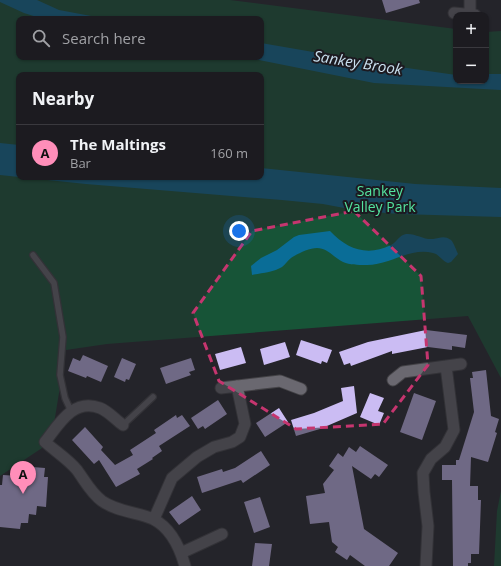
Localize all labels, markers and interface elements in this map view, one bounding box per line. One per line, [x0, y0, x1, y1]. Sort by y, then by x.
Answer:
map controls [453, 12, 489, 84]
button: + [453, 12, 489, 48]
search box [16, 16, 264, 60]
icon: search [30, 27, 52, 49]
text: Search here [62, 28, 146, 48]
water label: Sankey Brook [312, 45, 404, 79]
button: − [453, 48, 489, 84]
text: Nearby [32, 87, 94, 110]
text: The Maltings [70, 134, 166, 154]
text: A [41, 144, 49, 162]
text: 160 m [210, 144, 248, 162]
text: Bar [70, 154, 91, 172]
park label: Sankey Valley Park [345, 181, 416, 216]
your location [229, 221, 249, 241]
pin: A [10, 461, 36, 494]

